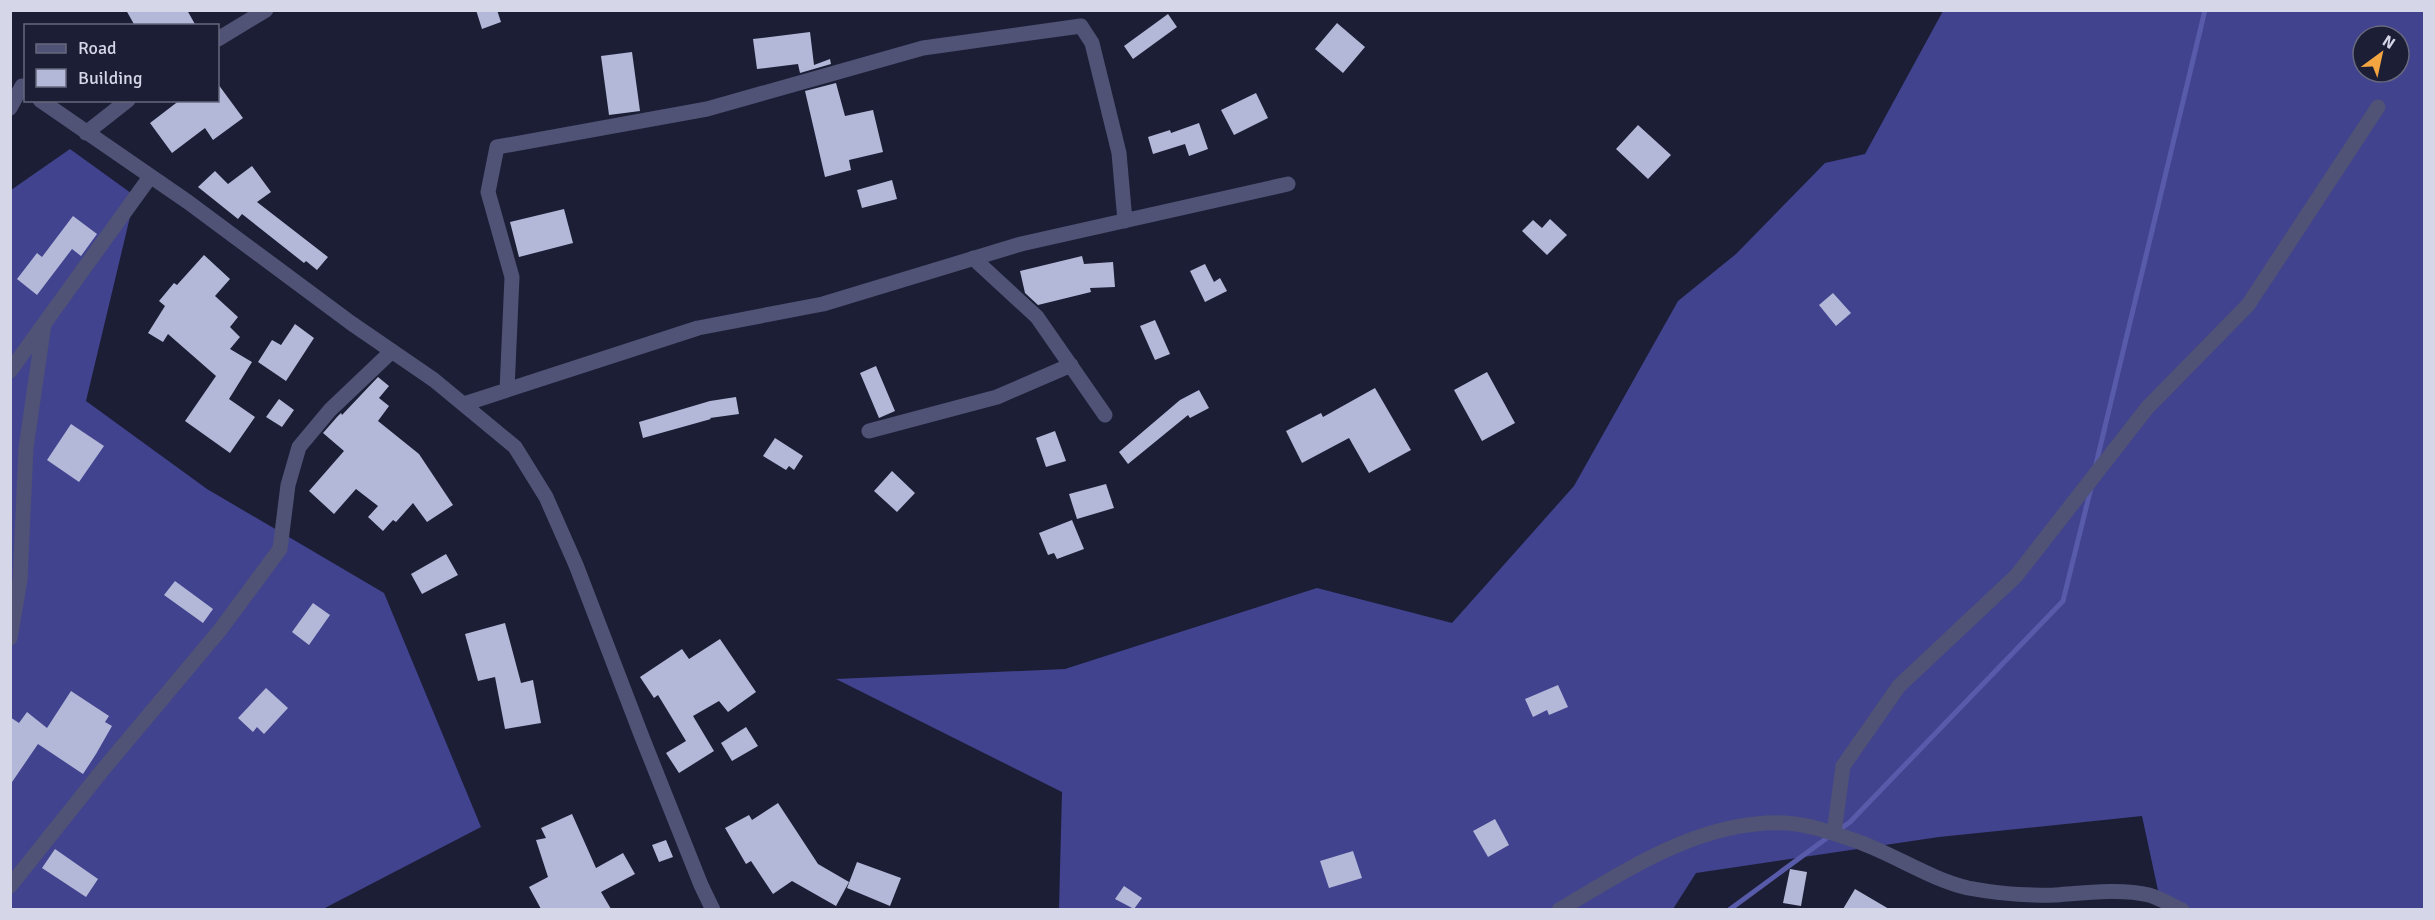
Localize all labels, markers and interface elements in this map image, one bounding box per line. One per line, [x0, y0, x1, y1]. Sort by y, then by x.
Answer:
legend [24, 24, 219, 102]
north arrow [2351, 24, 2411, 84]
text: N [2379, 31, 2399, 54]
text: Road [78, 37, 117, 59]
text: Building [78, 67, 142, 89]

